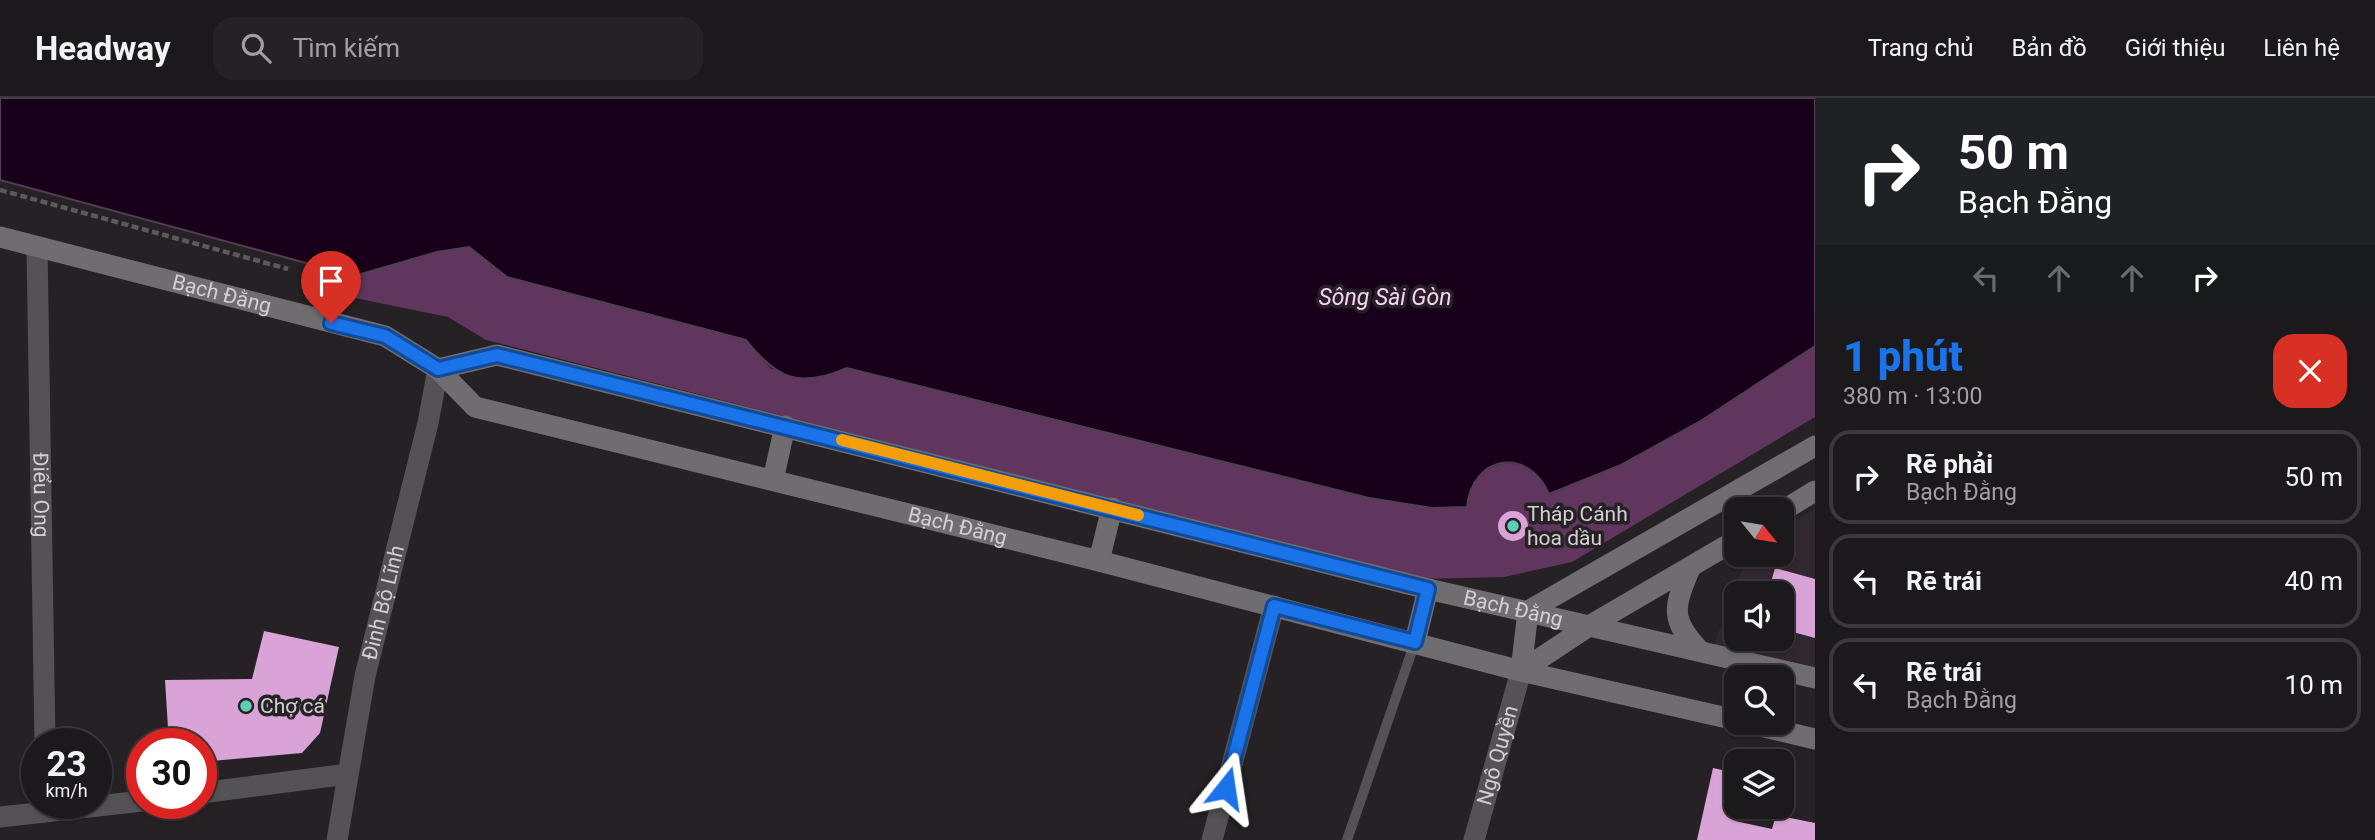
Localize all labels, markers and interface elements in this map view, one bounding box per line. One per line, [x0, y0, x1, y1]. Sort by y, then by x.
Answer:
search box [213, 17, 703, 80]
text: Headway [35, 29, 171, 68]
icon: search [237, 29, 275, 67]
text: Tìm kiếm [293, 33, 400, 63]
text: Trang chủ [1868, 34, 1974, 62]
text: Bản đồ [2012, 34, 2087, 62]
text: Giới thiệu [2125, 34, 2225, 62]
text: Liên hệ [2263, 34, 2340, 62]
text: 50 m [1958, 124, 2069, 181]
icon: right [1843, 126, 1934, 217]
text: Bạch Đằng [1958, 183, 2112, 221]
pin [301, 251, 361, 323]
icon: left [1967, 259, 2005, 297]
icon: ahead [2040, 259, 2078, 297]
icon: ahead [2113, 259, 2151, 297]
icon: right [2186, 259, 2224, 297]
icon: arrive [312, 262, 350, 300]
street label: Bạch Đằng [170, 270, 274, 318]
water label: Sông Sài Gòn [1318, 284, 1452, 311]
text: 1 phút [1843, 332, 1963, 381]
button: close [2273, 334, 2347, 408]
text: 380 m · 13:00 [1843, 383, 1982, 410]
text: Rẽ phải [1906, 449, 1993, 479]
street label: Điểu Ong [28, 452, 54, 538]
icon: right [1847, 458, 1885, 496]
text: 50 m [2285, 462, 2343, 492]
text: Bạch Đằng [1906, 479, 2017, 506]
north arrow [1724, 497, 1794, 567]
map controls [1724, 497, 1794, 819]
street label: Bạch Đằng [905, 502, 1010, 550]
place label: Tháp Cánh hoa dầu [1527, 502, 1628, 550]
marker: Tháp Cánh hoa dầu [1505, 518, 1521, 534]
street label: Đinh Bộ Lĩnh [357, 543, 409, 663]
icon: left [1847, 562, 1885, 600]
text: Rẽ trái [1906, 566, 1982, 596]
text: 40 m [2285, 566, 2343, 596]
button: sound [1724, 581, 1794, 651]
street label: Bạch Đằng [1461, 586, 1565, 632]
text: Rẽ trái [1906, 657, 1982, 687]
button: search [1724, 665, 1794, 735]
icon: left [1847, 666, 1885, 704]
text: 10 m [2285, 670, 2343, 700]
text: Bạch Đằng [1906, 687, 2017, 714]
place label: Chợ cá [260, 694, 325, 718]
marker: Chợ cá [238, 698, 254, 714]
street label: Ngô Quyền [1472, 703, 1523, 808]
speed limit sign: 30 [126, 728, 217, 819]
text: 23 [46, 744, 87, 785]
button: layers [1724, 749, 1794, 819]
position arrow [1189, 751, 1263, 825]
text: km/h [45, 780, 88, 801]

